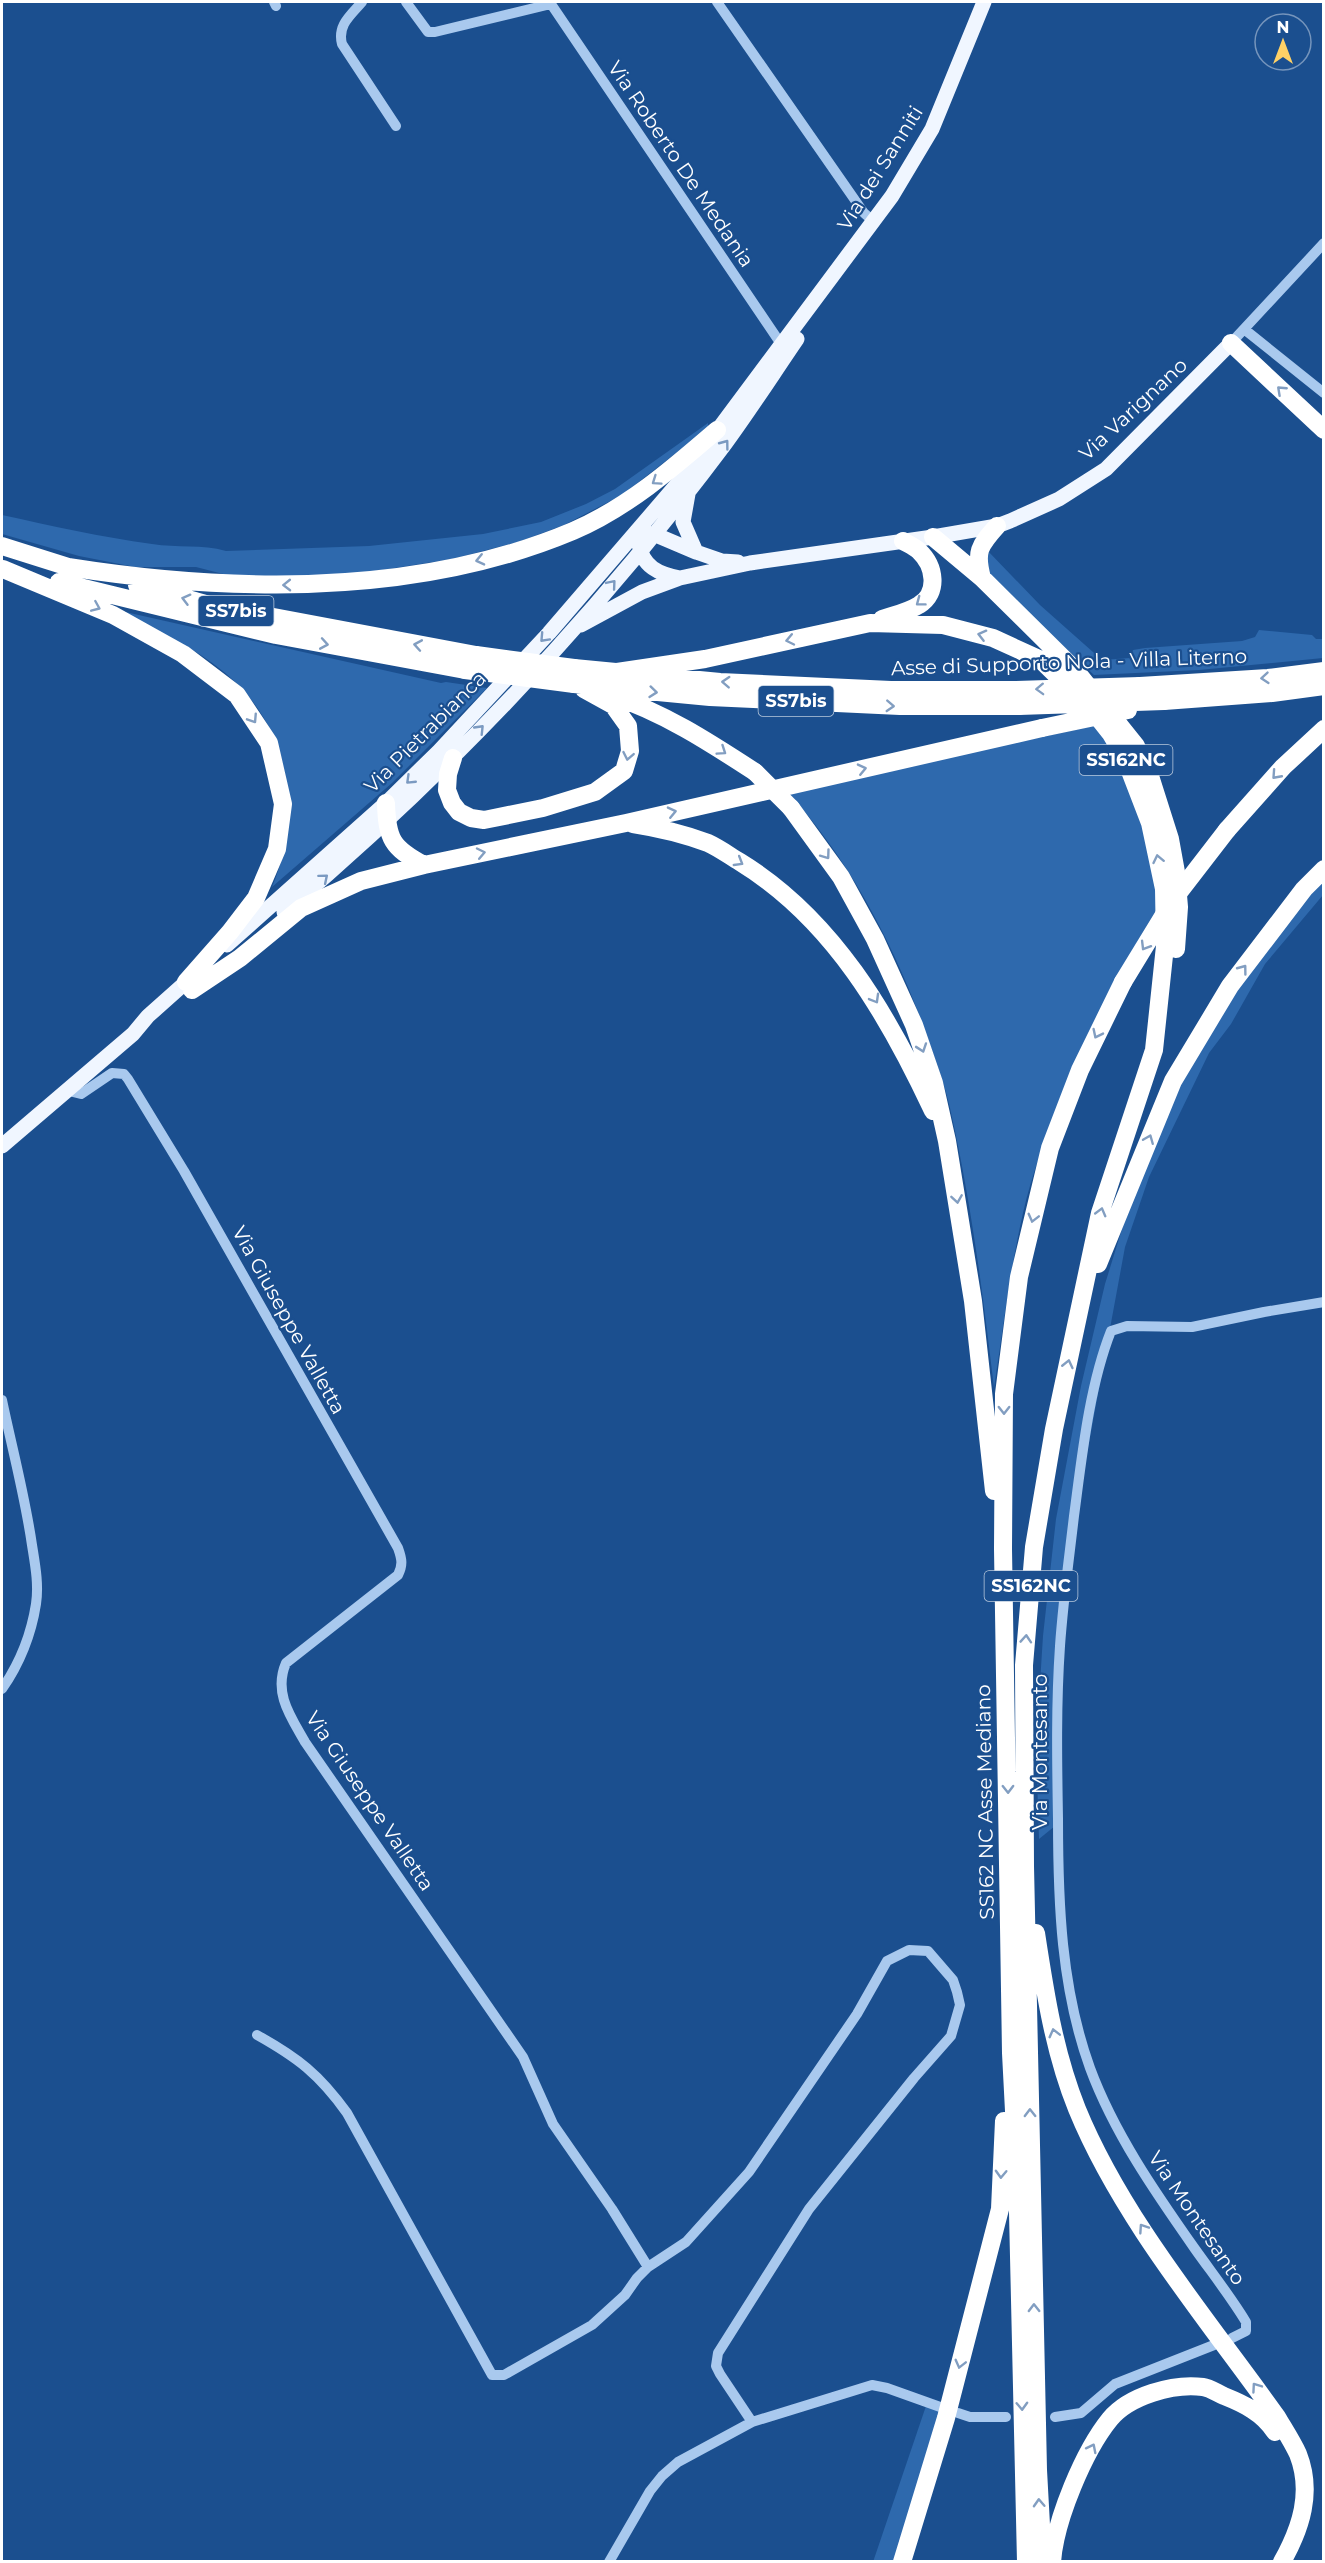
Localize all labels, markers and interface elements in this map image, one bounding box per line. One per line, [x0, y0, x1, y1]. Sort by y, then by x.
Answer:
north arrow [1253, 12, 1313, 72]
text: N [1277, 18, 1289, 37]
street label: Via Roberto De Medania [603, 56, 759, 272]
street label: Via dei Sanniti [832, 101, 928, 235]
street label: Via Varignano [1074, 353, 1192, 465]
one-way arrow [1277, 386, 1287, 397]
one-way arrow [718, 439, 729, 450]
one-way arrow [652, 474, 663, 485]
one-way arrow [475, 552, 485, 565]
one-way arrow [282, 578, 291, 591]
one-way arrow [604, 580, 615, 591]
one-way arrow [181, 594, 192, 606]
one-way arrow [916, 595, 927, 606]
road number: SS7bis [198, 596, 274, 626]
one-way arrow [90, 600, 101, 612]
one-way arrow [977, 630, 988, 642]
one-way arrow [540, 631, 551, 642]
one-way arrow [785, 633, 795, 646]
one-way arrow [319, 637, 329, 650]
one-way arrow [413, 639, 423, 652]
street label: Asse di Supporto Nola - Villa Literno [891, 644, 1247, 680]
street label: Via Pietrabianca [359, 666, 491, 798]
one-way arrow [1261, 671, 1270, 684]
one-way arrow [722, 675, 731, 688]
one-way arrow [1035, 683, 1044, 696]
one-way arrow [649, 685, 658, 698]
road number: SS7bis [758, 686, 834, 716]
one-way arrow [885, 699, 894, 712]
one-way arrow [246, 712, 257, 723]
one-way arrow [473, 725, 484, 736]
one-way arrow [716, 744, 727, 755]
road number: SS162NC [1080, 745, 1172, 775]
one-way arrow [622, 751, 635, 761]
one-way arrow [857, 763, 867, 776]
one-way arrow [1272, 769, 1283, 779]
one-way arrow [407, 772, 418, 783]
one-way arrow [666, 806, 676, 819]
one-way arrow [476, 847, 486, 860]
one-way arrow [818, 849, 829, 860]
one-way arrow [733, 854, 743, 866]
one-way arrow [1152, 854, 1165, 864]
one-way arrow [317, 874, 328, 885]
one-way arrow [1141, 940, 1152, 950]
one-way arrow [1236, 965, 1247, 976]
one-way arrow [867, 993, 879, 1004]
one-way arrow [1093, 1028, 1104, 1038]
one-way arrow [915, 1042, 928, 1053]
one-way arrow [1142, 1134, 1154, 1145]
one-way arrow [950, 1194, 962, 1203]
one-way arrow [1094, 1207, 1106, 1218]
one-way arrow [1028, 1212, 1041, 1222]
street label: Via Giuseppe Valletta [227, 1222, 351, 1418]
one-way arrow [1061, 1359, 1074, 1369]
one-way arrow [998, 1405, 1010, 1414]
road number: SS162NC [984, 1571, 1078, 1601]
one-way arrow [1020, 1635, 1033, 1644]
street label: Via Montesanto [1028, 1674, 1052, 1830]
street label: SS162 NC Asse Mediano [971, 1684, 999, 1920]
street label: Via Giuseppe Valletta [301, 1707, 439, 1895]
one-way arrow [1002, 1784, 1014, 1793]
one-way arrow [1048, 2028, 1061, 2038]
one-way arrow [1024, 2109, 1037, 2118]
street label: Via Montesanto [1143, 2146, 1251, 2290]
one-way arrow [995, 2170, 1008, 2179]
one-way arrow [1139, 2224, 1150, 2235]
one-way arrow [1028, 2304, 1041, 2313]
one-way arrow [955, 2359, 968, 2369]
one-way arrow [1252, 2383, 1263, 2394]
one-way arrow [1016, 2401, 1029, 2410]
one-way arrow [1085, 2443, 1097, 2454]
one-way arrow [1033, 2499, 1046, 2508]

